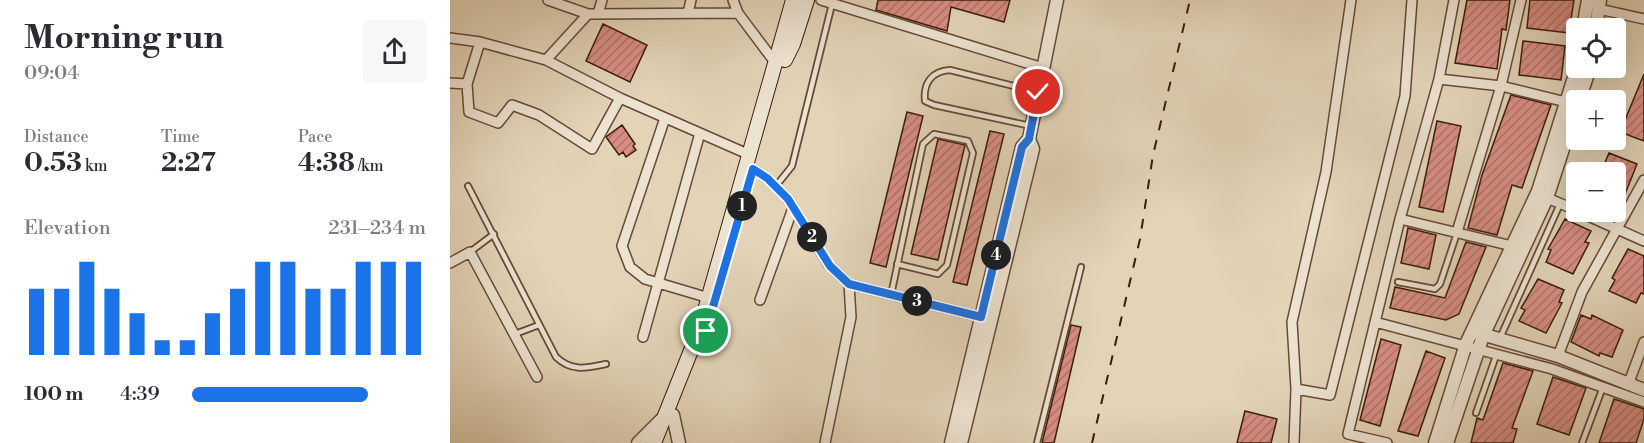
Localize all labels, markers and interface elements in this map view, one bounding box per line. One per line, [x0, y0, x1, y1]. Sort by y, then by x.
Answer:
text: Morning run [24, 18, 224, 59]
map controls [1566, 18, 1626, 222]
button: locate [1566, 18, 1626, 78]
button: share [363, 20, 426, 83]
text: 09:04 [24, 61, 79, 86]
pin [1012, 66, 1063, 117]
icon: check [1021, 75, 1054, 108]
button: + [1566, 90, 1626, 150]
text: Distance [24, 127, 89, 147]
text: Time [161, 127, 200, 147]
text: Pace [298, 127, 332, 147]
text: 0.53 [24, 147, 82, 179]
text: 2:27 [161, 147, 216, 179]
text: 4:38 [298, 147, 355, 179]
text: km [82, 156, 107, 176]
text: /km [355, 156, 383, 176]
button: − [1566, 162, 1626, 222]
pin: 1 [727, 191, 757, 221]
text: 1 [738, 196, 746, 216]
text: Elevation [24, 216, 111, 241]
text: 231–234 m [328, 216, 426, 241]
pin: 2 [797, 222, 827, 252]
text: 2 [807, 227, 817, 247]
pin: 4 [981, 240, 1011, 270]
text: 4 [991, 245, 1001, 265]
pin: 3 [902, 286, 932, 316]
text: 3 [912, 291, 922, 311]
pin [680, 305, 731, 356]
icon: arrive [689, 314, 722, 347]
text: 100 m [24, 382, 83, 407]
text: 4:39 [120, 382, 160, 407]

